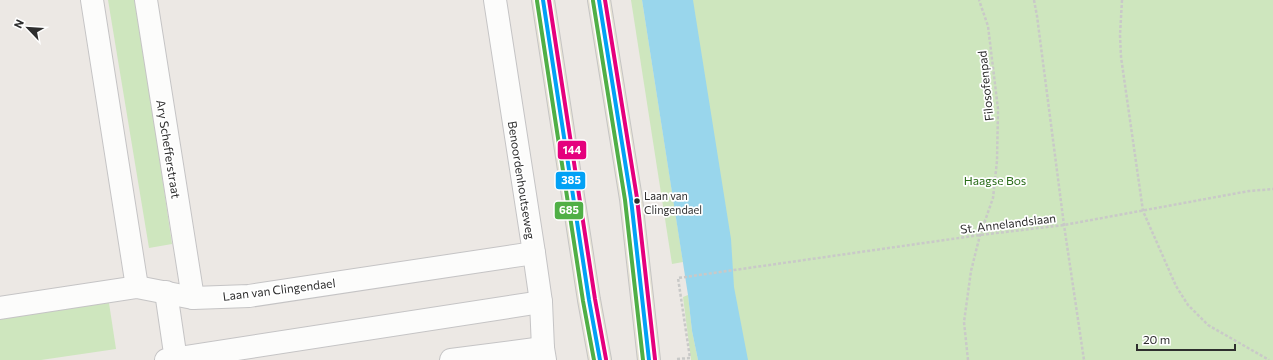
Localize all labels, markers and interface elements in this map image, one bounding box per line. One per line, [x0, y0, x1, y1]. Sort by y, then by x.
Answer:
north arrow [8, 8, 48, 48]
text: N [11, 17, 26, 30]
street label: Filosofenpad [974, 50, 996, 122]
street label: Ary Schefferstraat [154, 99, 184, 200]
street label: Benoordenhoutseweg [506, 120, 538, 241]
line badge: 144 [557, 140, 587, 160]
text: 144 [563, 143, 581, 156]
line badge: 385 [555, 171, 586, 190]
text: 385 [561, 173, 581, 186]
park label: Haagse Bos [964, 173, 1026, 187]
place label: Laan van Clingendael [644, 189, 702, 216]
marker: Laan van Clingendael [632, 196, 642, 206]
line badge: 685 [554, 201, 584, 220]
text: 685 [559, 203, 579, 216]
street label: St. Annelandslaan [959, 210, 1057, 236]
street label: Laan van Clingendael [222, 275, 336, 303]
scale bar [1137, 326, 1235, 352]
text: 20 m [1143, 332, 1170, 346]

